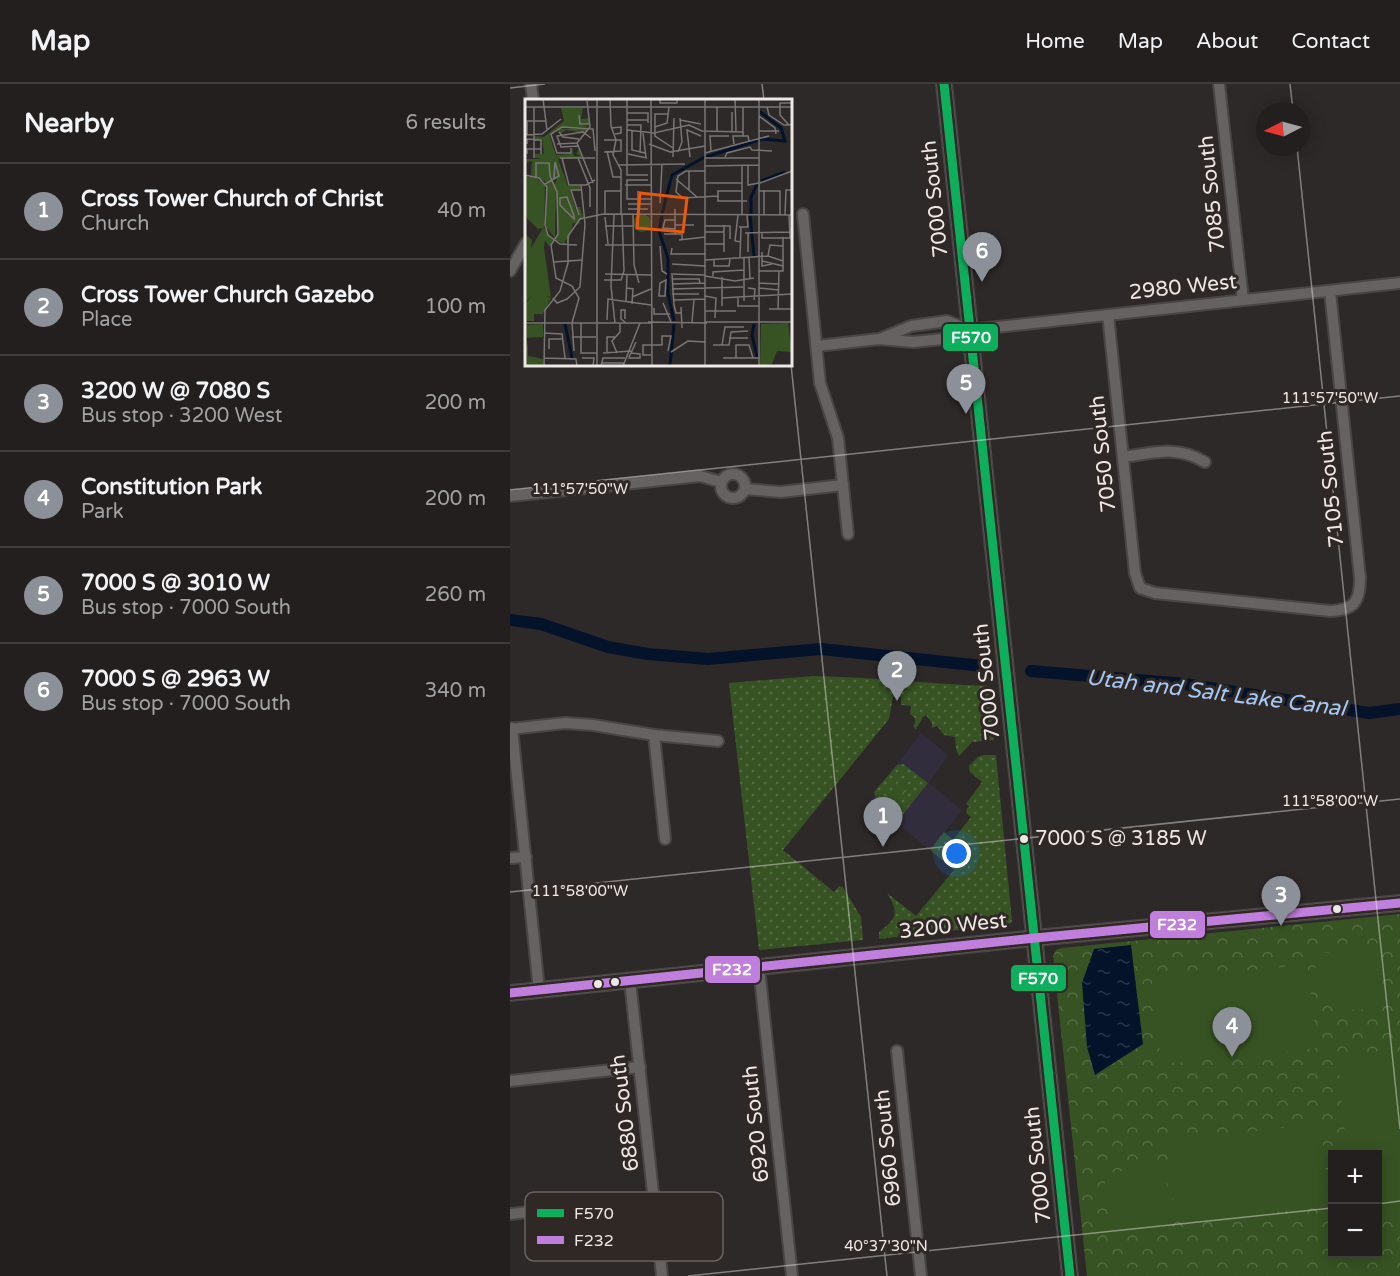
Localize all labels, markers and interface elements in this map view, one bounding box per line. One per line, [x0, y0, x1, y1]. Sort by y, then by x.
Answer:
text: Map [30, 24, 90, 58]
text: Home [1025, 29, 1085, 54]
text: Map [1118, 29, 1163, 54]
text: About [1196, 29, 1258, 54]
text: Contact [1291, 29, 1370, 54]
inset map [525, 99, 792, 366]
north arrow [1256, 102, 1310, 156]
text: Nearby [24, 108, 114, 139]
text: 6 results [406, 111, 486, 135]
street label: 7085 South [1193, 134, 1231, 254]
street label: 7000 South [916, 139, 954, 259]
text: Cross Tower Church of Christ [81, 186, 383, 212]
text: 1 [37, 199, 50, 223]
text: 40 m [437, 199, 486, 223]
text: Church [81, 212, 149, 236]
pin: 6 [962, 232, 1002, 282]
street label: 2980 West [1128, 269, 1238, 305]
text: Cross Tower Church Gazebo [81, 282, 374, 308]
text: 2 [37, 295, 50, 319]
text: 100 m [425, 295, 486, 319]
text: Place [81, 308, 132, 332]
line badge: F570 [942, 323, 999, 352]
text: F570 [951, 328, 991, 348]
pin: 5 [946, 364, 986, 414]
text: 3200 W @ 7080 S [81, 378, 270, 404]
text: 111°57'50"W [1282, 389, 1378, 407]
text: 3 [37, 391, 50, 415]
text: 200 m [425, 391, 486, 415]
street label: 7050 South [1084, 394, 1122, 514]
text: Bus stop · 3200 West [81, 404, 282, 428]
street label: 7105 South [1312, 429, 1350, 549]
text: Constitution Park [81, 474, 262, 500]
text: 111°57'50"W [532, 480, 628, 498]
text: 4 [37, 487, 50, 511]
text: 200 m [425, 487, 486, 511]
text: Park [81, 500, 124, 524]
text: 7000 S @ 3010 W [81, 570, 270, 596]
text: 5 [37, 583, 50, 607]
text: 260 m [425, 583, 486, 607]
text: Bus stop · 7000 South [81, 596, 291, 620]
street label: 7000 South [968, 622, 1006, 742]
pin: 2 [878, 652, 916, 701]
water label: Utah and Salt Lake Canal [1085, 664, 1350, 722]
text: 7000 S @ 2963 W [81, 666, 270, 692]
text: 6 [37, 679, 50, 703]
text: 340 m [425, 679, 486, 703]
text: Bus stop · 7000 South [81, 692, 291, 716]
text: 111°58'00"W [1282, 792, 1378, 810]
pin: 1 [864, 798, 902, 847]
place label: 7000 S @ 3185 W [1035, 827, 1207, 851]
marker: 7000 S @ 3185 W [1018, 833, 1030, 845]
your location [942, 839, 971, 868]
pin: 3 [1262, 876, 1300, 926]
text: 111°58'00"W [532, 882, 628, 900]
unlabelled marker [1331, 903, 1343, 915]
street label: 3200 West [898, 908, 1008, 944]
line badge: F232 [1149, 910, 1206, 939]
text: F232 [1157, 915, 1197, 935]
line badge: F232 [704, 955, 761, 984]
text: F232 [712, 960, 752, 980]
line badge: F570 [1010, 964, 1067, 992]
text: F570 [1018, 969, 1058, 989]
unlabelled marker [609, 976, 621, 988]
unlabelled marker [592, 978, 604, 990]
pin: 4 [1212, 1008, 1252, 1057]
street label: 6880 South [605, 1053, 645, 1173]
street label: 6920 South [737, 1064, 775, 1184]
street label: 6960 South [869, 1088, 907, 1208]
street label: 7000 South [1019, 1105, 1057, 1225]
map controls [1328, 1150, 1382, 1258]
button: + [1328, 1150, 1382, 1204]
legend [525, 1192, 723, 1261]
text: F570 [574, 1204, 614, 1224]
button: − [1328, 1204, 1382, 1258]
text: F232 [574, 1231, 614, 1251]
text: 40°37'30"N [844, 1237, 928, 1255]

